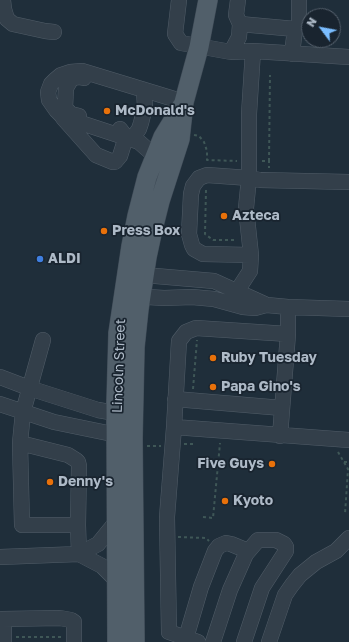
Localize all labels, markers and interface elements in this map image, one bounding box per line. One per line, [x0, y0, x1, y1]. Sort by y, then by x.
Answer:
north arrow [301, 8, 341, 48]
text: N [304, 15, 319, 29]
place label: McDonald's [115, 103, 195, 119]
marker: McDonald's [102, 106, 112, 116]
place label: Azteca [232, 208, 280, 224]
marker: Azteca [219, 211, 229, 221]
place label: Press Box [112, 223, 180, 239]
marker: Press Box [99, 226, 109, 236]
place label: ALDI [48, 251, 81, 267]
marker: ALDI [35, 254, 45, 264]
street label: Lincoln Street [109, 319, 129, 413]
place label: Ruby Tuesday [221, 350, 317, 366]
marker: Ruby Tuesday [208, 353, 218, 363]
place label: Papa Gino's [221, 379, 301, 395]
marker: Papa Gino's [208, 382, 218, 392]
place label: Five Guys [197, 456, 264, 472]
marker: Five Guys [267, 459, 277, 469]
place label: Denny's [58, 474, 113, 490]
marker: Denny's [45, 477, 55, 487]
place label: Kyoto [233, 493, 273, 509]
marker: Kyoto [220, 496, 230, 506]

